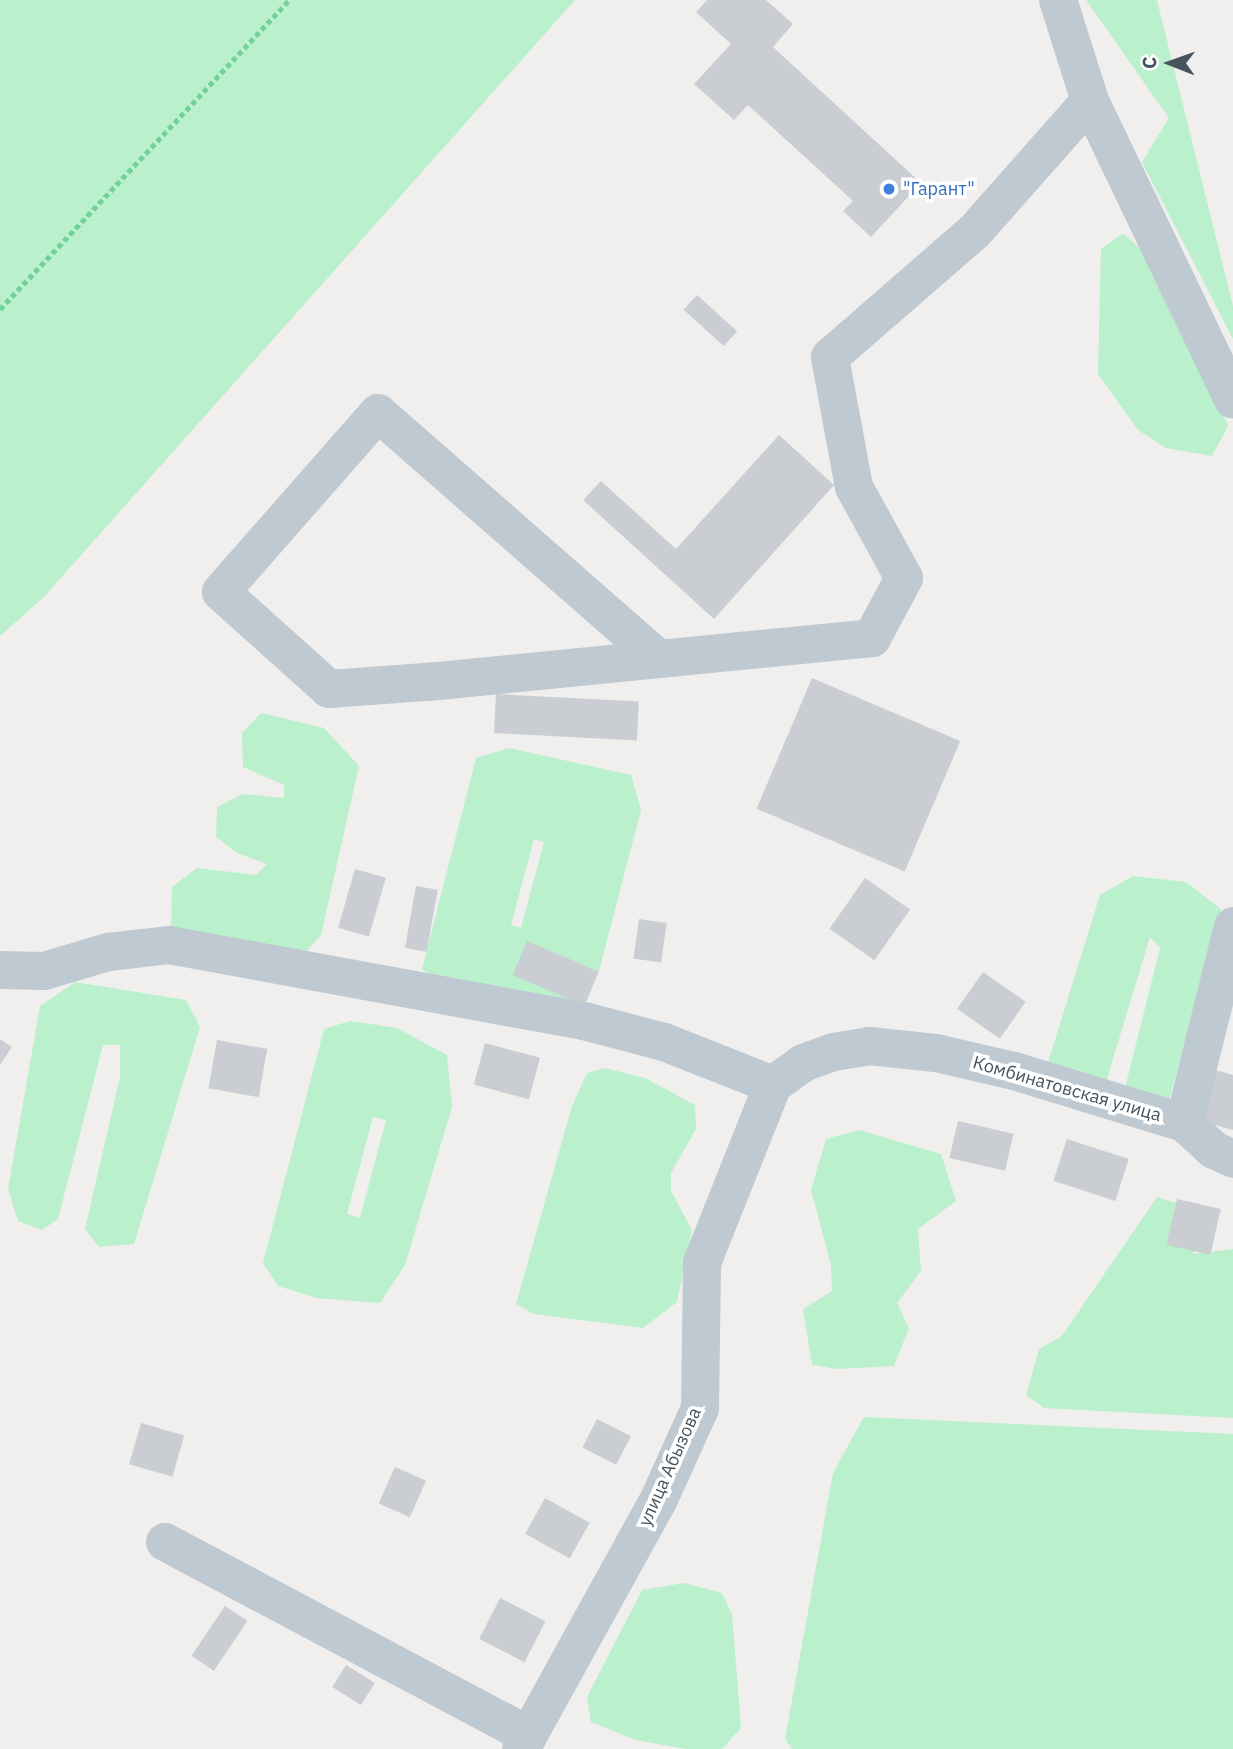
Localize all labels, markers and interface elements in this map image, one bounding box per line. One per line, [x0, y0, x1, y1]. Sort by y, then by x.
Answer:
north arrow [1135, 28, 1205, 98]
text: С [1137, 56, 1161, 69]
place label: "Гарант" [903, 178, 975, 200]
marker: "Гарант" [881, 181, 897, 197]
street label: Комбинатовская улица [970, 1052, 1164, 1126]
street label: улица Абызова [634, 1404, 706, 1530]

